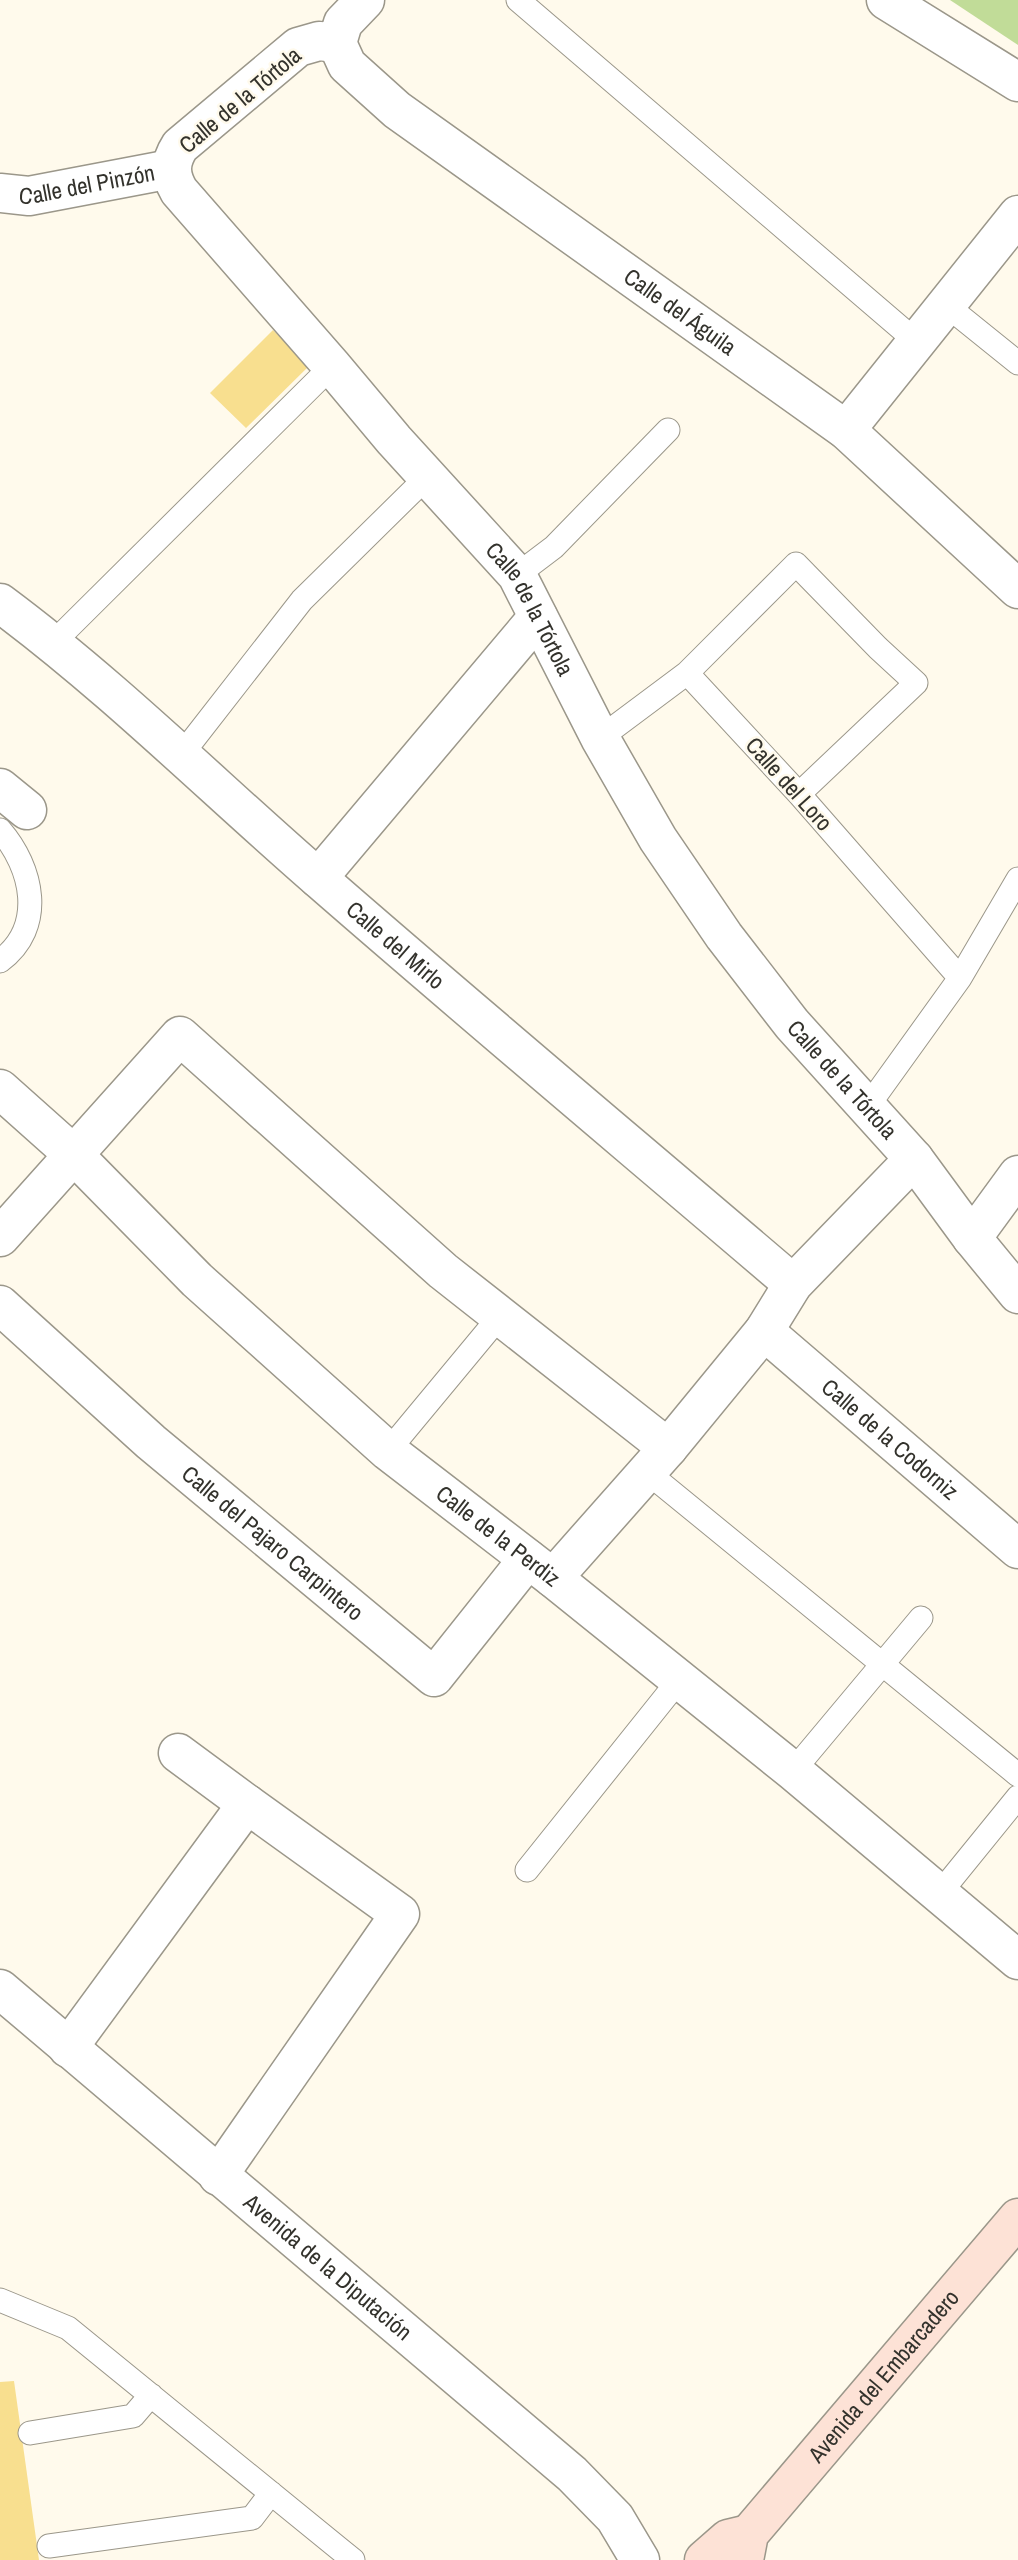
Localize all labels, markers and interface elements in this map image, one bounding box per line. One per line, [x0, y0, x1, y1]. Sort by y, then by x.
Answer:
street label: Calle de la Tórtola [172, 39, 308, 160]
street label: Calle del Pinzón [18, 156, 157, 211]
street label: Calle del Águila [618, 261, 743, 362]
street label: Calle de la Tórtola [479, 535, 582, 681]
street label: Calle del Loro [739, 730, 840, 837]
street label: Calle del Mirlo [340, 894, 451, 996]
street label: Calle de la Tórtola [780, 1013, 905, 1146]
street label: Calle de la Codorniz [815, 1371, 965, 1506]
street label: Calle del Pajaro Carpintero [175, 1458, 370, 1627]
street label: Calle de la Perdiz [430, 1478, 567, 1593]
street label: Avenida de la Diputación [237, 2186, 419, 2347]
street label: Avenida del Embarcadero [800, 2283, 966, 2469]

